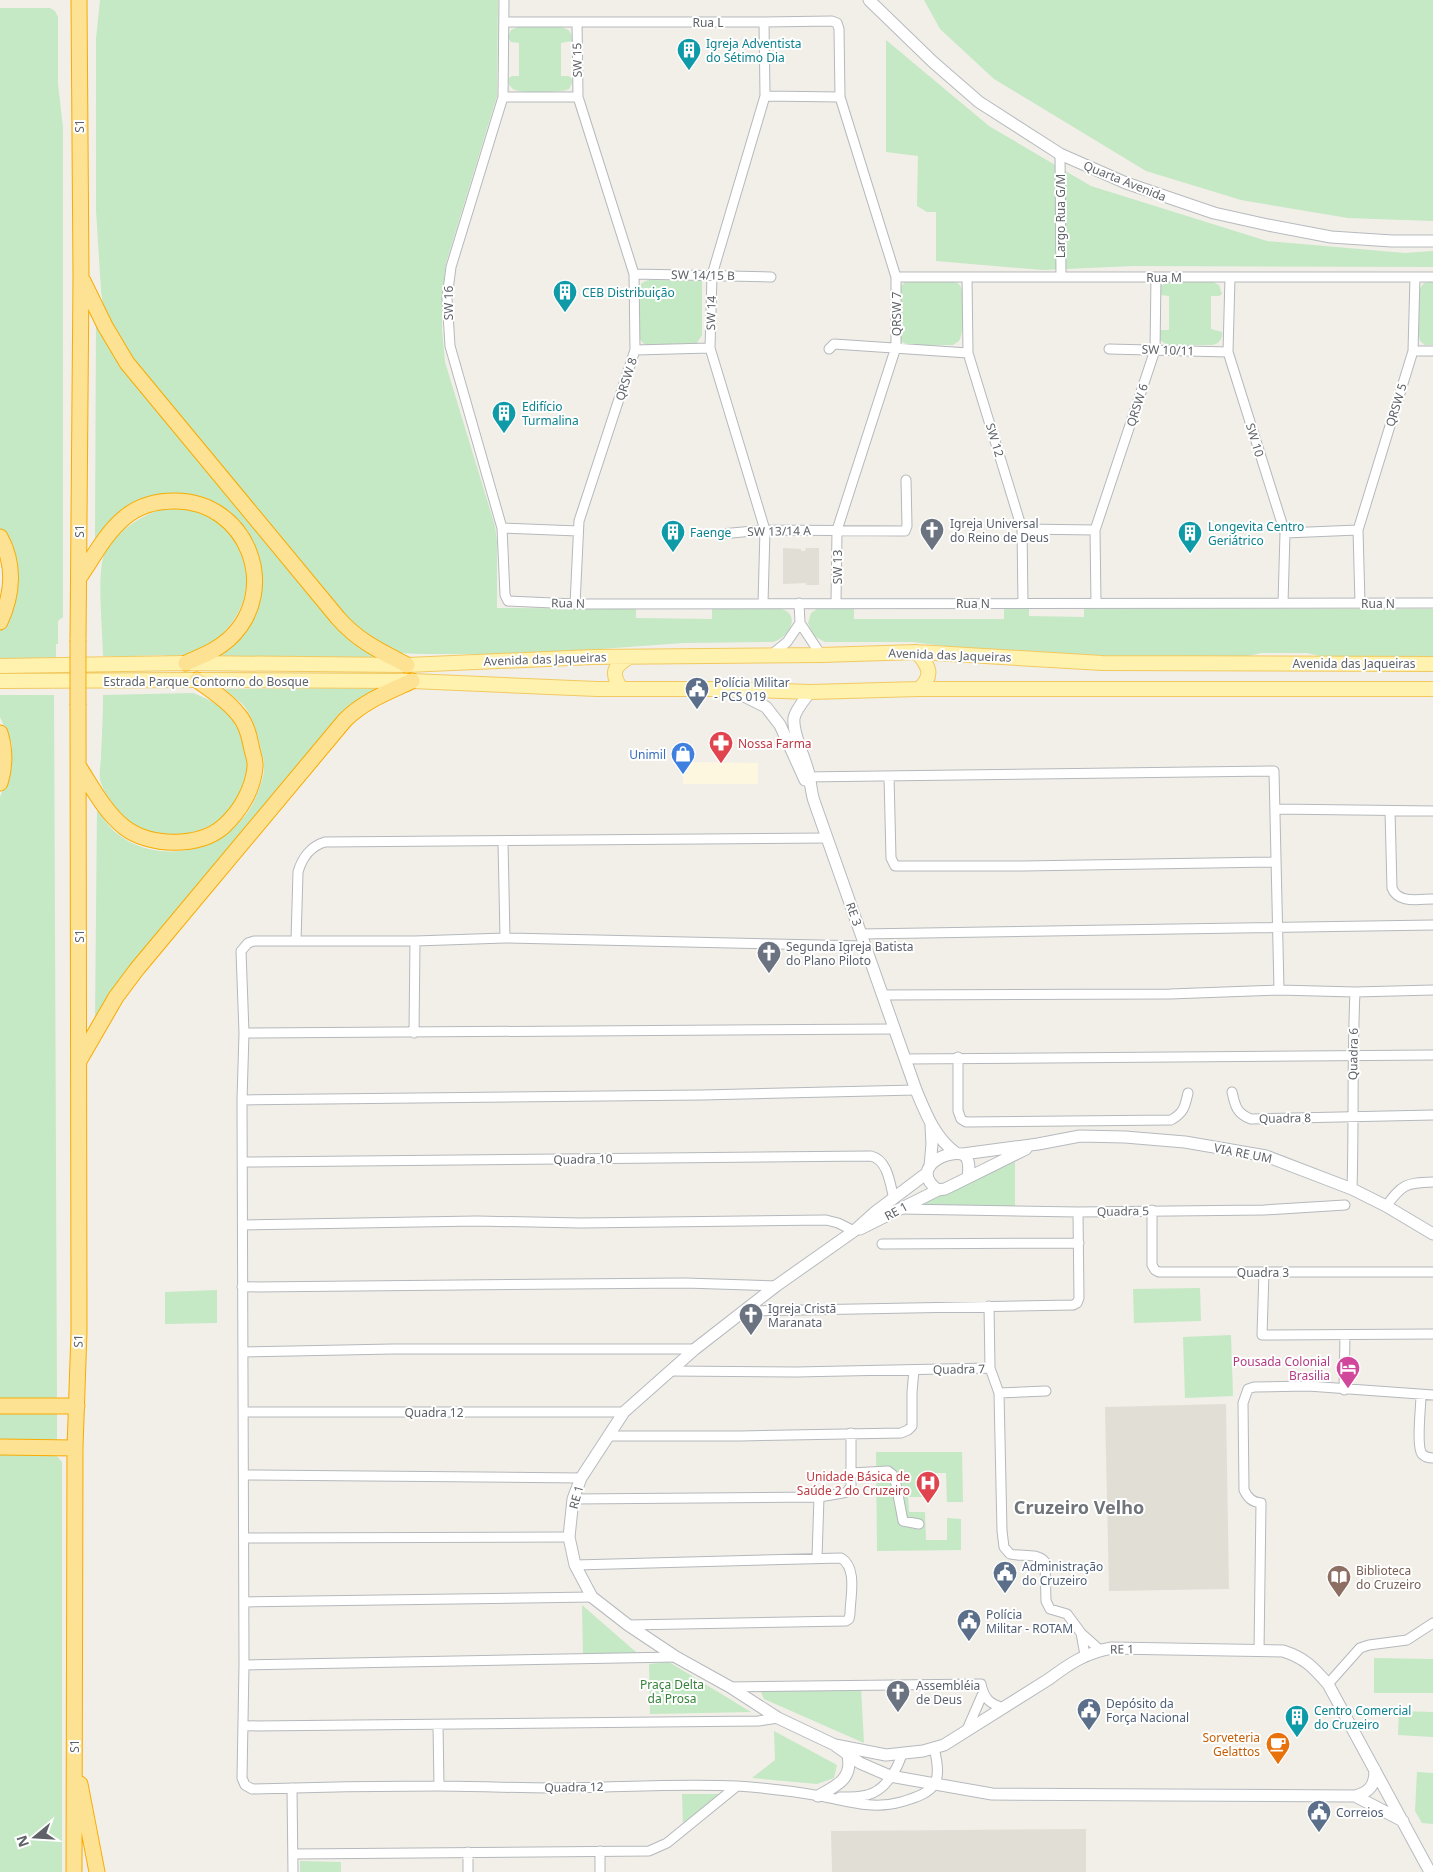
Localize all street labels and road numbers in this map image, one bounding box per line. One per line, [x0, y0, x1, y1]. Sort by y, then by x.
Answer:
street label: Rua L [692, 14, 724, 31]
street label: SW 15 [568, 42, 586, 77]
street label: S1 [71, 119, 88, 133]
street label: Quarta Avenida [1081, 157, 1169, 205]
street label: Largo Rua G/M [1052, 174, 1069, 258]
street label: SW 14/15 B [671, 266, 735, 284]
street label: Rua M [1146, 269, 1182, 286]
street label: SW 16 [440, 286, 457, 320]
street label: QRSW 7 [888, 292, 905, 336]
street label: SW 14 [702, 295, 720, 331]
street label: SW 10/11 [1141, 341, 1195, 359]
street label: QRSW 8 [611, 355, 641, 403]
street label: QRSW 6 [1122, 381, 1152, 429]
street label: QRSW 5 [1381, 381, 1411, 429]
street label: SW 12 [982, 421, 1008, 459]
street label: SW 10 [1242, 421, 1268, 459]
street label: SW 13/14 A [747, 522, 811, 540]
street label: S1 [71, 524, 88, 538]
street label: SW 13 [829, 550, 846, 584]
street label: Rua N [551, 594, 585, 612]
street label: Rua N [956, 595, 990, 612]
street label: Rua N [1361, 595, 1395, 612]
street label: Avenida das Jaqueiras [888, 644, 1012, 666]
street label: Avenida das Jaqueiras [483, 648, 607, 670]
street label: Avenida das Jaqueiras [1292, 655, 1416, 672]
street label: Estrada Parque Contorno do Bosque [103, 673, 309, 690]
street label: RE 3 [842, 900, 866, 928]
street label: S1 [71, 929, 88, 943]
street label: Quadra 6 [1344, 1028, 1362, 1080]
street label: Quadra 8 [1259, 1109, 1311, 1127]
street label: VIA RE UM [1212, 1139, 1274, 1167]
street label: Quadra 10 [553, 1150, 613, 1168]
street label: RE 1 [881, 1198, 911, 1224]
street label: Quadra 5 [1097, 1202, 1149, 1220]
street label: Quadra 3 [1237, 1264, 1289, 1281]
street label: S1 [69, 1334, 87, 1348]
street label: Quadra 7 [933, 1360, 985, 1378]
street label: Quadra 12 [404, 1404, 464, 1421]
street label: RE 1 [565, 1483, 587, 1511]
street label: RE 1 [1110, 1640, 1134, 1658]
street label: S1 [66, 1739, 83, 1753]
street label: Quadra 12 [544, 1778, 604, 1796]

